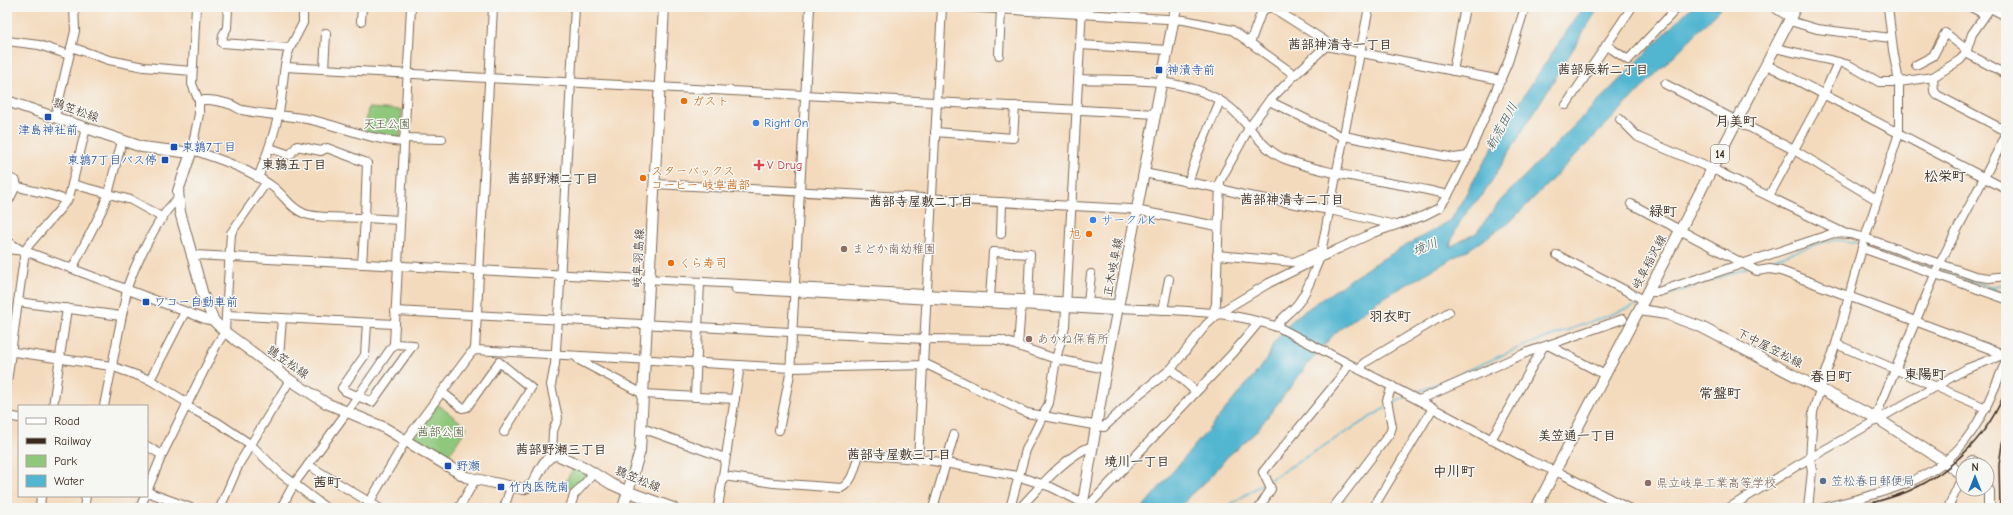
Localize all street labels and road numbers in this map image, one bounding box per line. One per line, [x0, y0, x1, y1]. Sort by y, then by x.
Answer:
street label: 鶉笠松線 [51, 95, 101, 125]
road number: 14 [1711, 145, 1729, 163]
street label: 岐阜羽島線 [629, 228, 647, 288]
street label: 岐阜稲沢線 [1629, 232, 1669, 292]
street label: 正木岐阜線 [1100, 236, 1126, 298]
street label: 下中屋笠松線 [1735, 325, 1805, 371]
street label: 鶉笠松線 [264, 342, 312, 382]
street label: 鶉笠松線 [613, 463, 663, 495]

